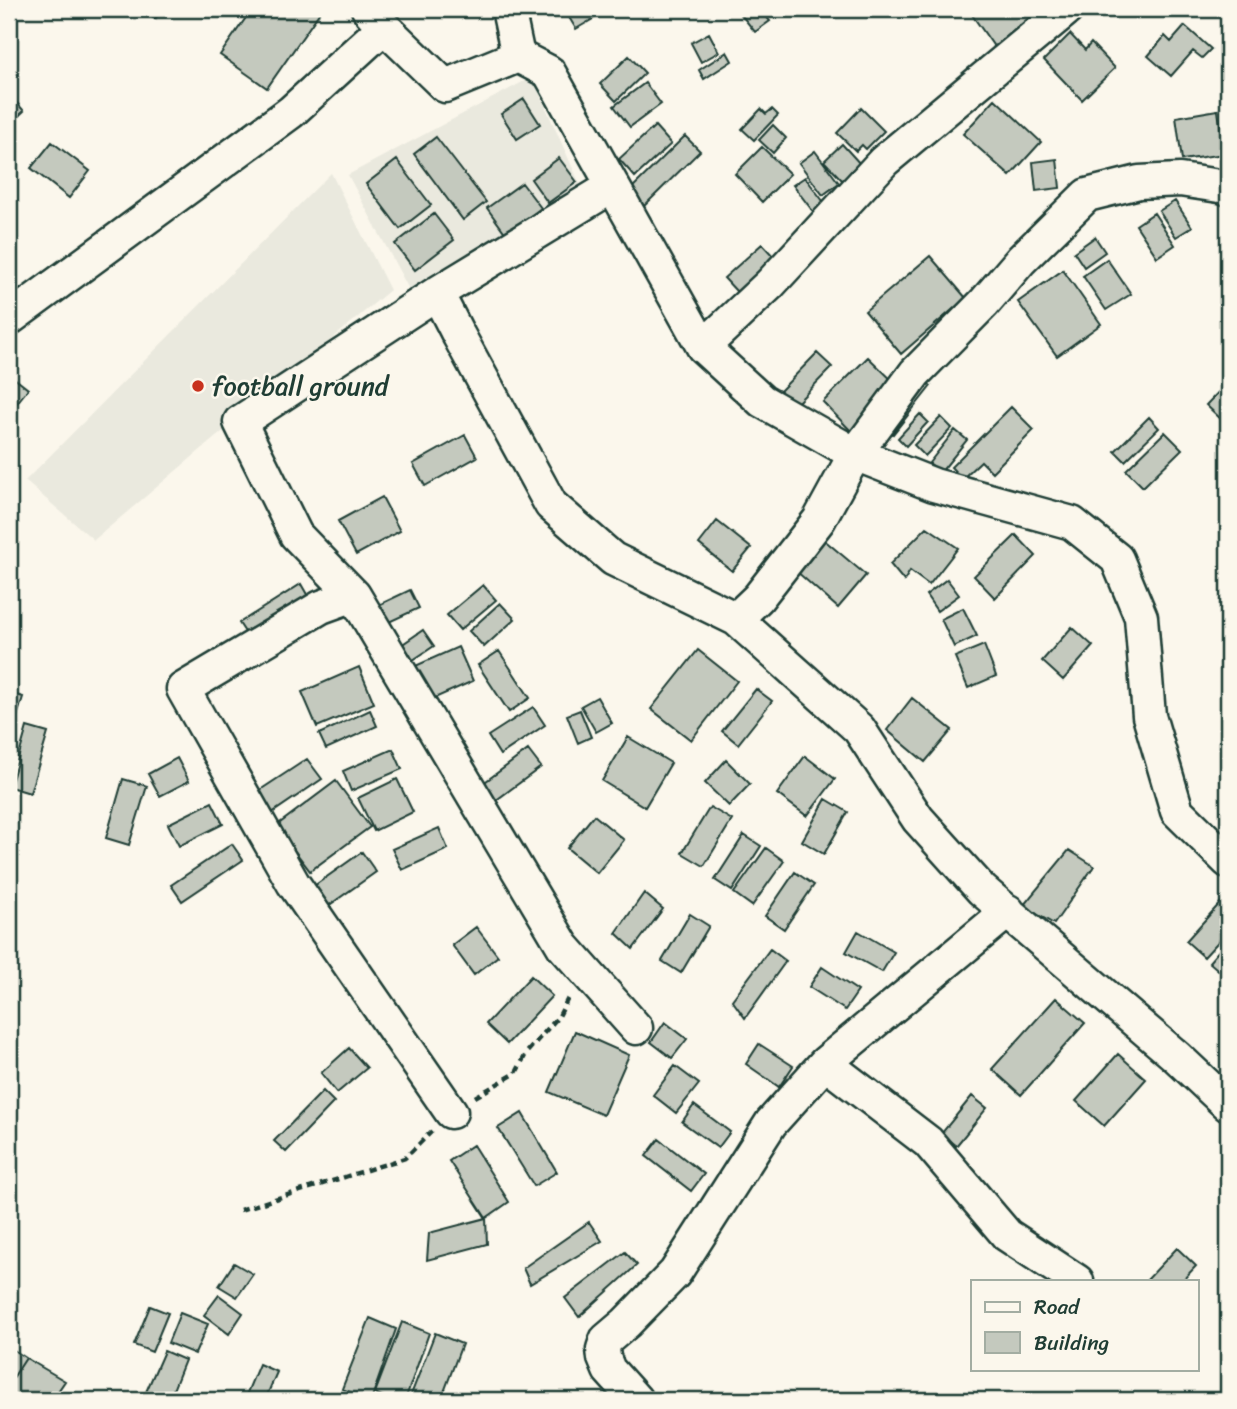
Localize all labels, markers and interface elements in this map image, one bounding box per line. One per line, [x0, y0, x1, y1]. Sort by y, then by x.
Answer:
place label: football ground [212, 363, 391, 409]
marker: football ground [190, 378, 206, 394]
legend [971, 1280, 1198, 1370]
text: Road [1034, 1288, 1081, 1326]
text: Building [1034, 1324, 1110, 1362]

